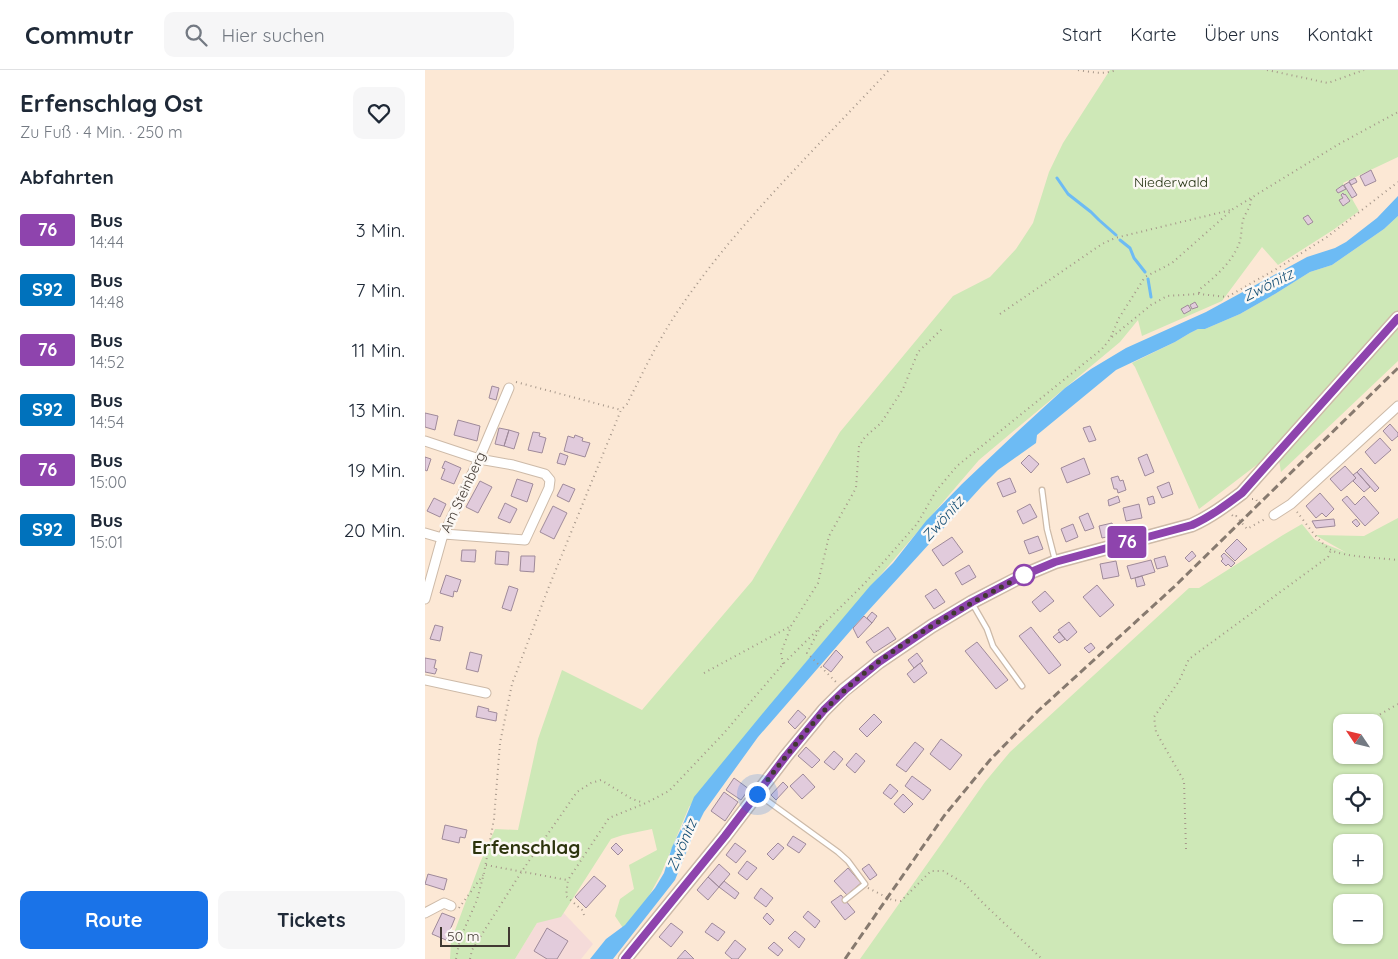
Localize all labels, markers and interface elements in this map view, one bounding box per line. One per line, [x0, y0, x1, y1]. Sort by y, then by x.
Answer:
search box [164, 12, 514, 57]
text: Commutr [25, 20, 134, 50]
icon: search [182, 21, 210, 49]
text: Hier suchen [222, 23, 325, 47]
text: Start [1062, 23, 1102, 46]
text: Karte [1130, 23, 1176, 46]
text: Über uns [1204, 23, 1279, 46]
text: Kontakt [1307, 23, 1373, 46]
button: heart [353, 87, 405, 139]
text: Erfenschlag Ost [20, 88, 204, 118]
text: Zu Fuß · 4 Min. · 250 m [20, 122, 183, 142]
text: Abfahrten [20, 165, 114, 189]
park label: Niederwald [1134, 173, 1208, 191]
text: Bus [90, 208, 123, 232]
text: 76 [38, 218, 57, 241]
text: 3 Min. [356, 218, 405, 242]
text: 14:44 [90, 232, 124, 252]
water label: Zwönitz [1239, 263, 1298, 305]
text: Bus [90, 268, 123, 292]
text: S92 [32, 278, 63, 301]
text: 7 Min. [356, 278, 405, 302]
text: 14:48 [90, 292, 124, 312]
text: Bus [90, 328, 123, 352]
text: 76 [38, 338, 57, 361]
text: 11 Min. [352, 338, 405, 362]
text: 14:52 [90, 352, 125, 372]
text: Bus [90, 388, 123, 412]
text: S92 [32, 398, 63, 421]
text: 13 Min. [349, 398, 405, 422]
text: 14:54 [90, 412, 124, 432]
text: Bus [90, 448, 123, 472]
street label: Am Steinberg [436, 449, 490, 535]
text: 76 [38, 458, 57, 481]
text: 19 Min. [348, 458, 405, 482]
text: 15:00 [90, 472, 127, 492]
water label: Zwönitz [917, 491, 969, 545]
text: Bus [90, 508, 123, 532]
text: S92 [32, 518, 63, 541]
text: 20 Min. [344, 518, 405, 542]
line badge: 76 [1105, 526, 1149, 558]
text: 76 [1117, 530, 1137, 553]
text: 15:01 [90, 532, 123, 552]
unlabelled marker [1013, 564, 1035, 586]
north arrow [1333, 714, 1383, 764]
map controls [1333, 714, 1383, 944]
button: locate [1333, 774, 1383, 824]
your location [745, 782, 770, 807]
water label: Zwönitz [662, 815, 702, 873]
button: + [1333, 834, 1383, 884]
district label: Erfenschlag [472, 835, 580, 859]
button: Route [20, 891, 208, 949]
button: Tickets [218, 891, 405, 949]
button: − [1333, 894, 1383, 944]
scale bar [440, 924, 510, 947]
text: 50 m [447, 927, 480, 945]

